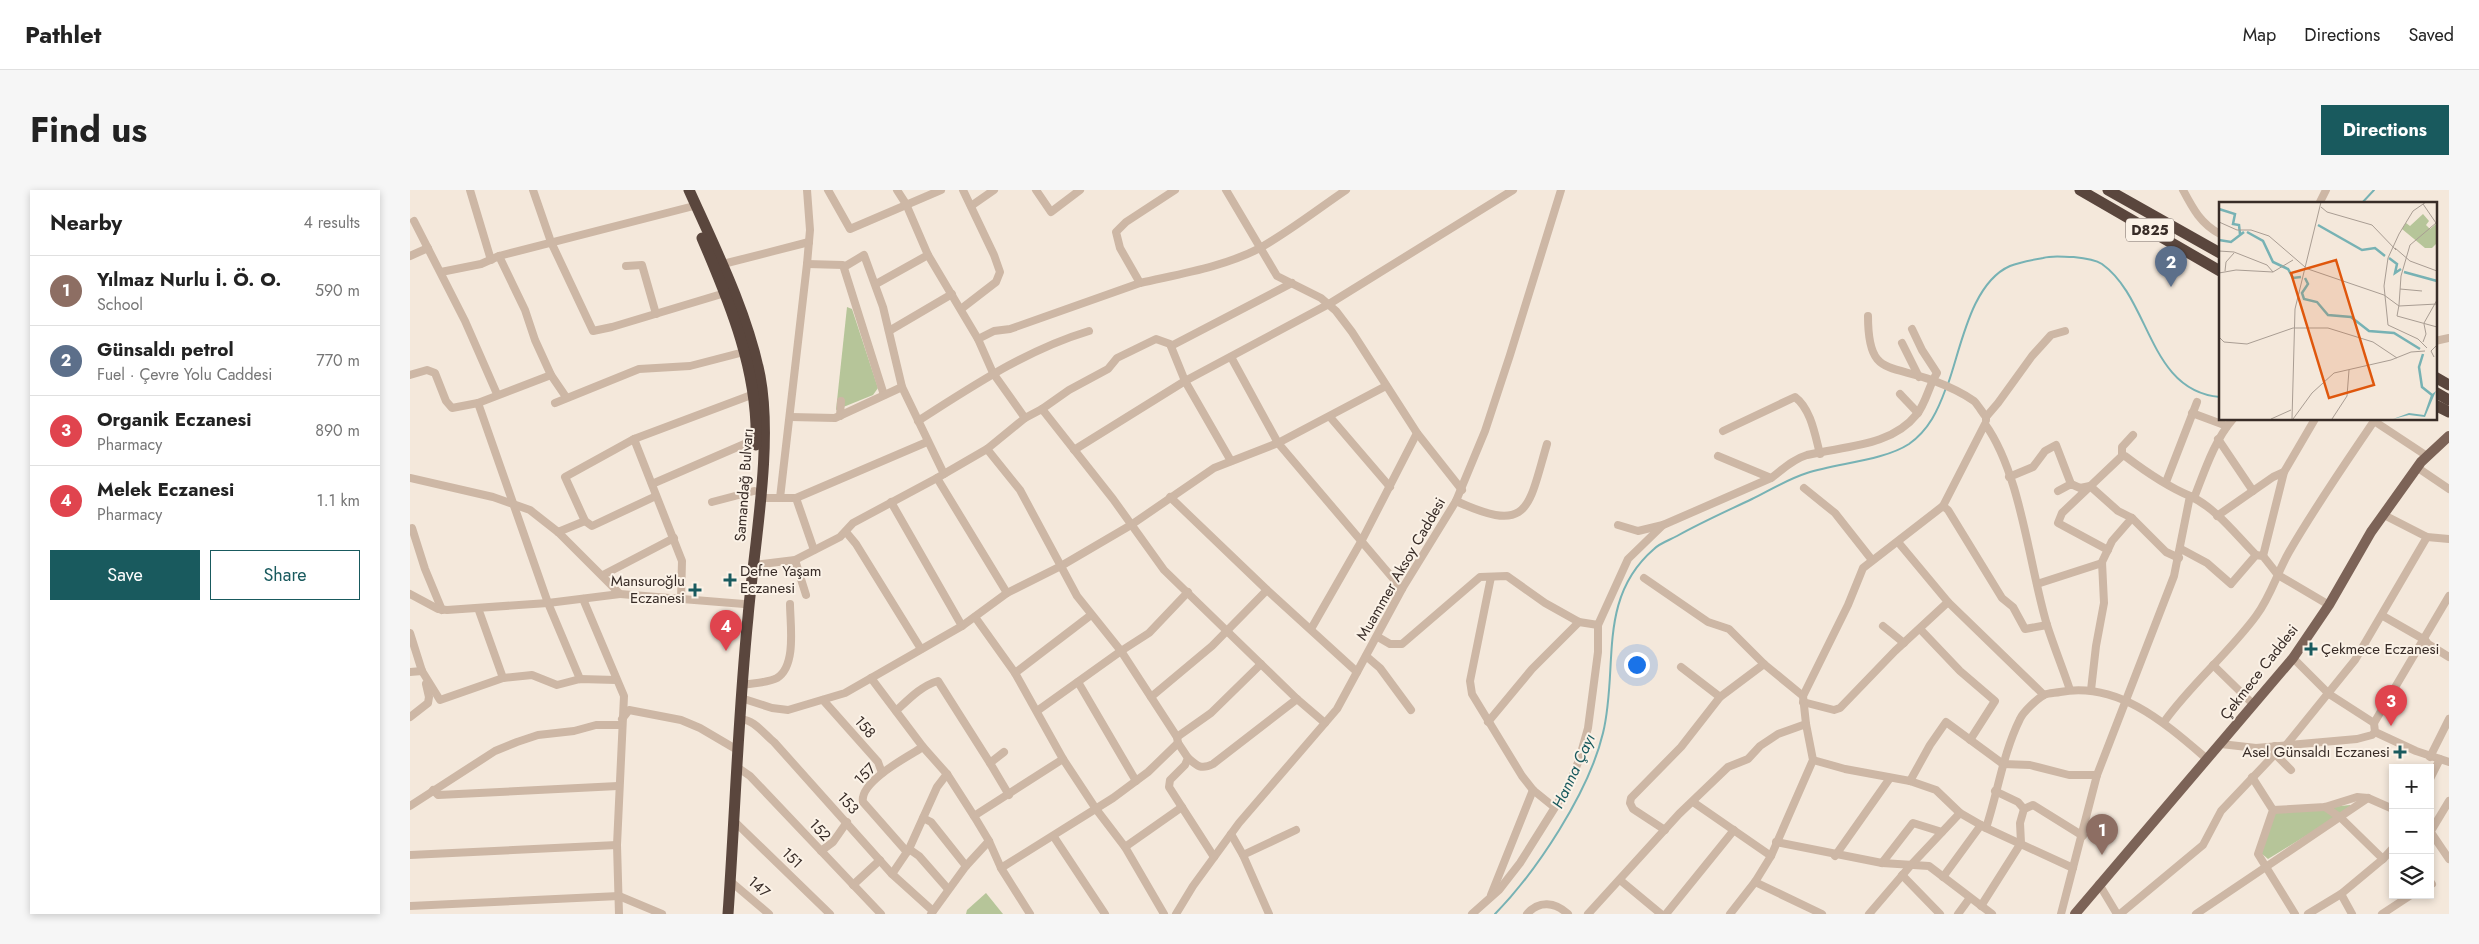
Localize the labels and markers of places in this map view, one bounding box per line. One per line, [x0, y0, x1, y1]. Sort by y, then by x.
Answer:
pin: 2 [2155, 246, 2187, 287]
place label: Defne Yaşam Eczanesi [740, 560, 821, 599]
place label: Mansuroğlu Eczanesi [611, 570, 685, 609]
marker: Defne Yaşam Eczanesi [724, 574, 736, 586]
marker: Mansuroğlu Eczanesi [689, 584, 701, 596]
pin: 4 [710, 610, 742, 651]
place label: Çekmece Eczanesi [2321, 638, 2440, 660]
marker: Çekmece Eczanesi [2305, 643, 2317, 655]
pin: 3 [2375, 685, 2407, 726]
place label: Asel Günsaldı Eczanesi [2242, 741, 2390, 763]
marker: Asel Günsaldı Eczanesi [2394, 746, 2406, 758]
pin: 1 [2086, 814, 2118, 855]

